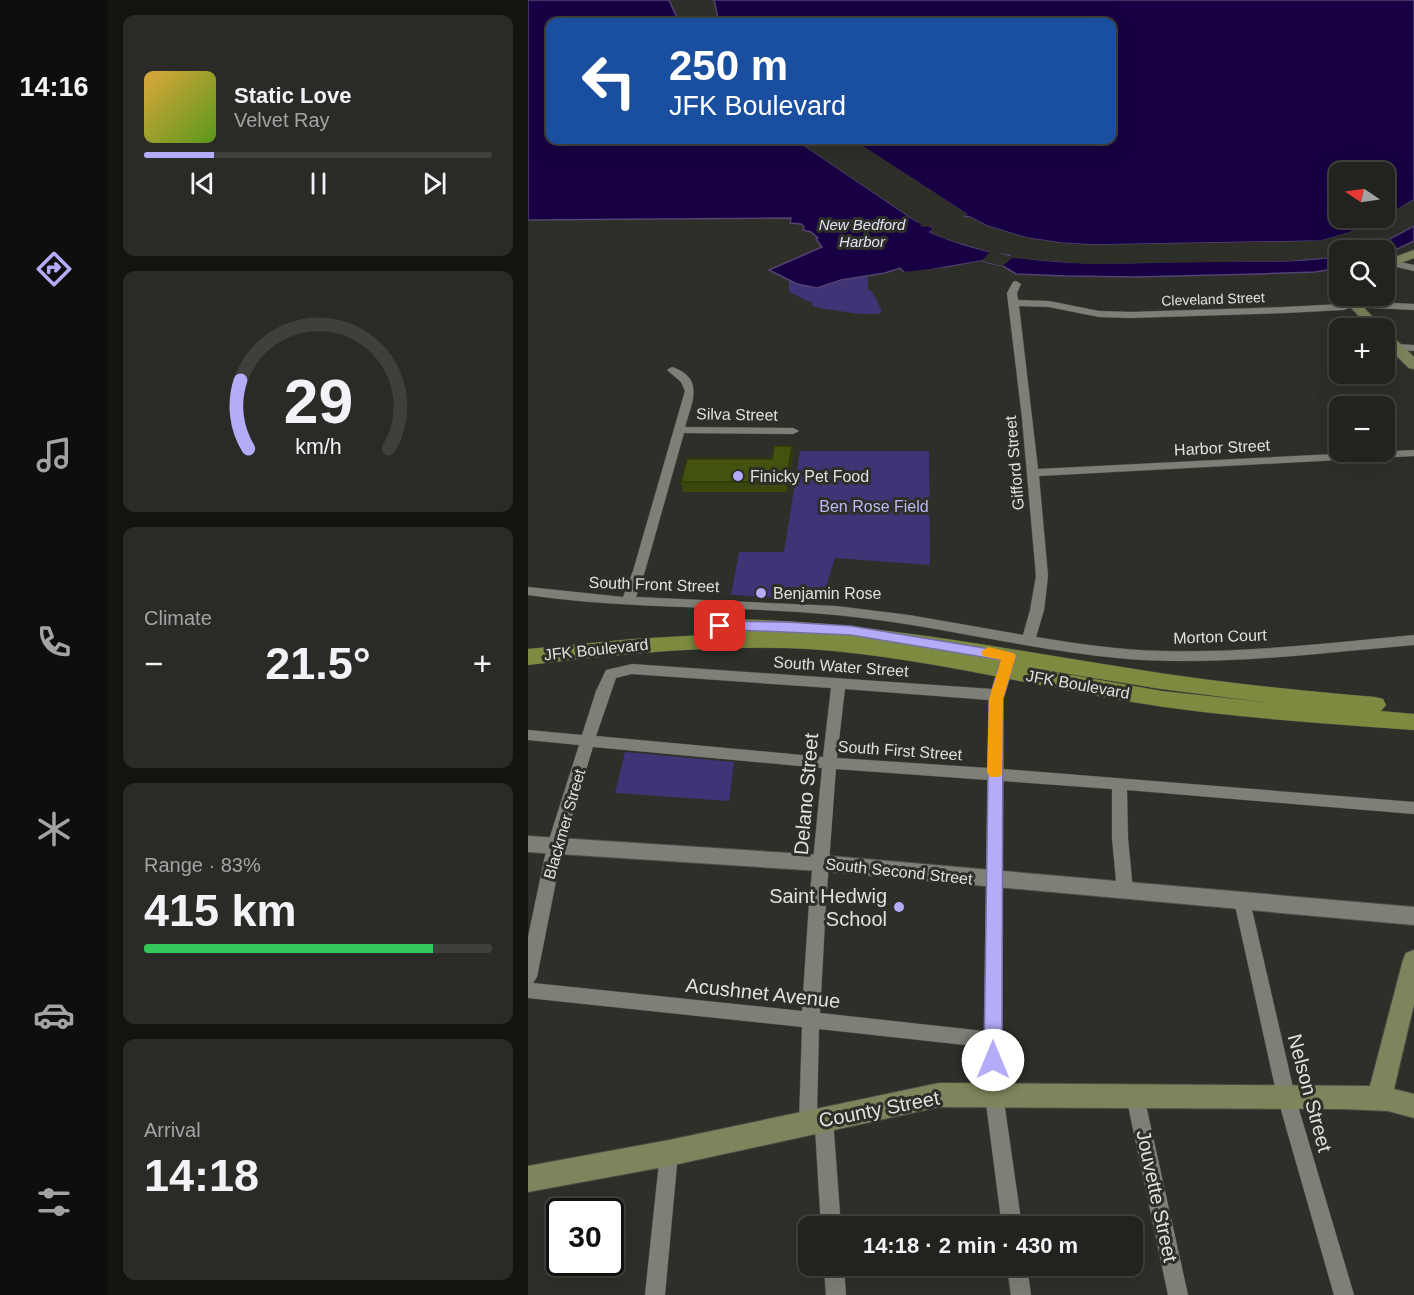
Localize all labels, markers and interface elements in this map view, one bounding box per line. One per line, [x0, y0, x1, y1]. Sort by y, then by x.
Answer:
icon: left [570, 42, 648, 120]
text: 250 m [669, 42, 788, 89]
text: 14:16 [19, 72, 89, 102]
text: Static Love [234, 83, 351, 108]
text: JFK Boulevard [669, 91, 846, 121]
text: Velvet Ray [234, 109, 330, 131]
north arrow [1329, 162, 1395, 228]
map controls [1329, 162, 1395, 462]
icon: previous [186, 167, 219, 200]
icon: pause [302, 167, 335, 200]
icon: next [418, 167, 451, 200]
water label: New Bedford Harbor [819, 216, 906, 250]
button: search [1329, 240, 1395, 306]
icon: directions [33, 248, 75, 290]
street label: Cleveland Street [1161, 289, 1265, 309]
button: + [1329, 318, 1395, 384]
text: 29 [283, 367, 353, 436]
button: − [1329, 396, 1395, 462]
street label: Silva Street [696, 405, 779, 424]
street label: Gifford Street [1002, 414, 1027, 511]
icon: music [33, 434, 75, 476]
text: km/h [295, 435, 341, 459]
street label: Harbor Street [1174, 436, 1271, 459]
place label: Finicky Pet Food [750, 468, 869, 485]
marker: Finicky Pet Food [731, 469, 745, 483]
park label: Ben Rose Field [819, 498, 929, 515]
street label: South Front Street [588, 574, 720, 595]
place label: Benjamin Rose [773, 585, 882, 602]
marker: Benjamin Rose [754, 586, 768, 600]
pin [694, 600, 745, 651]
text: Climate [144, 607, 212, 629]
icon: arrive [703, 609, 736, 642]
icon: phone [33, 621, 75, 663]
street label: Morton Court [1173, 626, 1268, 647]
street label: JFK Boulevard [543, 636, 649, 663]
text: 21.5° [265, 638, 371, 689]
text: − [144, 645, 163, 682]
text: + [473, 645, 492, 682]
street label: South Water Street [773, 653, 910, 680]
street label: JFK Boulevard [1025, 667, 1131, 702]
street label: Delano Street [790, 732, 822, 856]
street label: South First Street [837, 738, 963, 763]
street label: Blackmer Street [541, 767, 588, 881]
icon: climate [33, 808, 75, 850]
text: Range · 83% [144, 854, 261, 876]
street label: South Second Street [825, 855, 974, 888]
text: 415 km [144, 885, 297, 936]
place label: Saint Hedwig School [769, 885, 887, 930]
marker: Saint Hedwig School [892, 900, 906, 914]
street label: Acushnet Avenue [685, 974, 841, 1012]
icon: car [33, 994, 75, 1036]
position arrow [961, 1028, 1025, 1092]
street label: Nelson Street [1284, 1032, 1336, 1155]
street label: County Street [817, 1086, 942, 1131]
text: Arrival [144, 1119, 201, 1141]
street label: Jouvette Street [1132, 1128, 1182, 1265]
text: 14:18 [144, 1150, 259, 1201]
icon: filters [33, 1181, 75, 1223]
speed limit sign: 30 [546, 1198, 624, 1276]
text: 14:18 · 2 min · 430 m [863, 1233, 1078, 1258]

